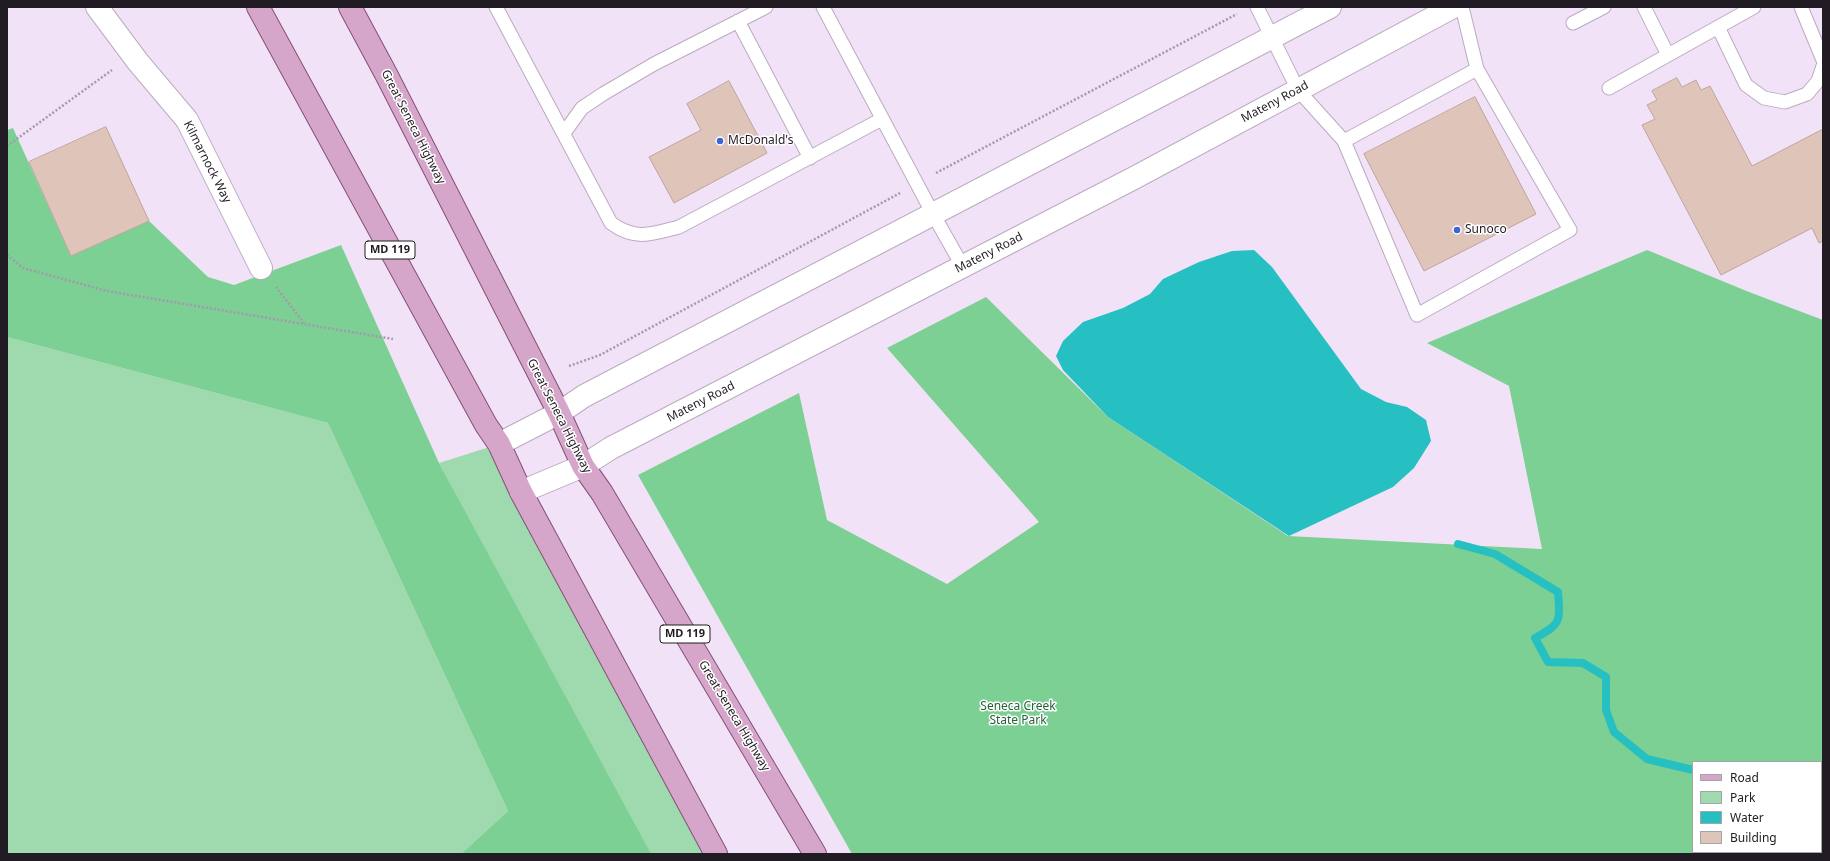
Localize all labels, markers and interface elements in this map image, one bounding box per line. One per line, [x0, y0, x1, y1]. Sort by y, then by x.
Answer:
street label: Great Seneca Highway [378, 67, 448, 187]
street label: Mateny Road [1239, 78, 1311, 126]
street label: Kilmarnock Way [180, 119, 234, 205]
place label: McDonald's [728, 134, 793, 148]
marker: McDonald's [715, 136, 725, 146]
place label: Sunoco [1465, 223, 1507, 237]
marker: Sunoco [1452, 225, 1462, 235]
street label: Mateny Road [953, 230, 1025, 276]
road number: MD 119 [365, 241, 415, 259]
street label: Great Seneca Highway [524, 356, 594, 476]
street label: Mateny Road [665, 379, 737, 425]
road number: MD 119 [660, 625, 710, 643]
street label: Great Seneca Highway [695, 658, 773, 774]
park label: Seneca Creek State Park [980, 700, 1056, 728]
legend [1692, 761, 1822, 853]
text: Road [1730, 769, 1759, 786]
text: Park [1730, 789, 1755, 806]
text: Water [1730, 809, 1764, 826]
text: Building [1730, 829, 1777, 846]

